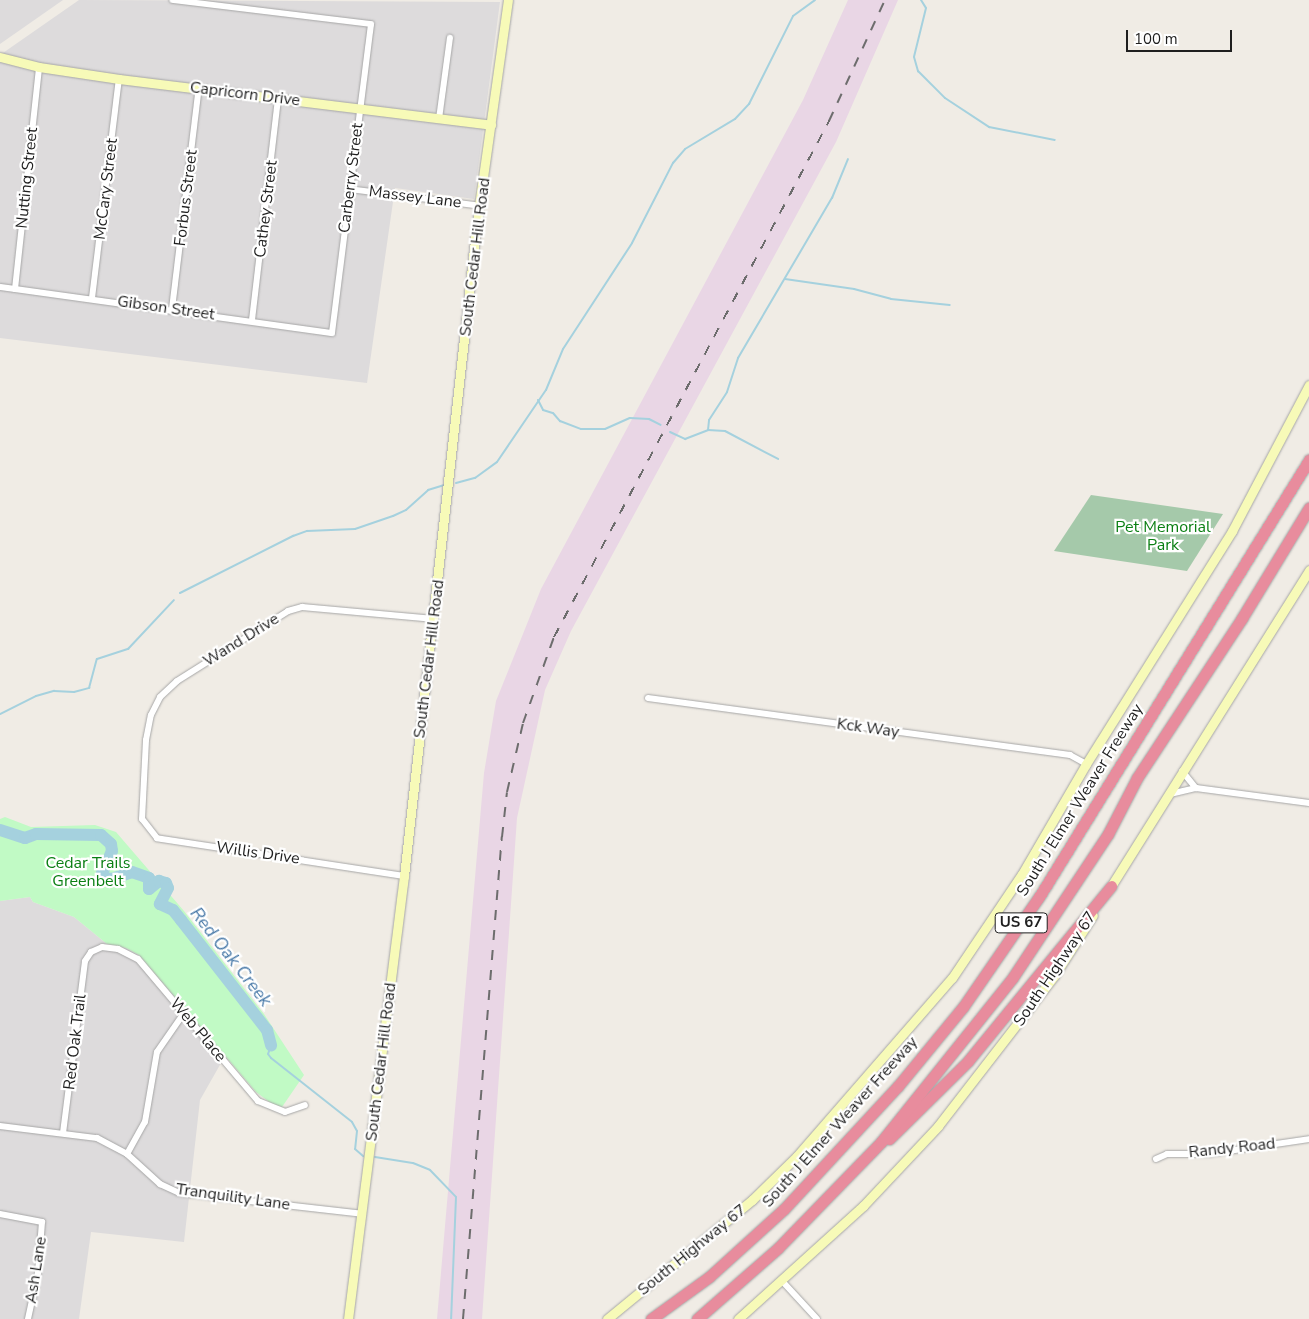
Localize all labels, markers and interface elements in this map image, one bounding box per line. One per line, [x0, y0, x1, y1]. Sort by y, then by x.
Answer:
scale bar [1129, 20, 1235, 52]
text: 100 m [1134, 29, 1178, 49]
street label: Capricorn Drive [189, 78, 301, 110]
street label: Carberry Street [335, 122, 367, 234]
street label: Nutting Street [12, 126, 42, 230]
street label: McCary Street [90, 137, 122, 241]
street label: Forbus Street [171, 149, 201, 247]
street label: Cathey Street [250, 159, 282, 259]
street label: South Cedar Hill Road [456, 177, 494, 337]
street label: Massey Lane [368, 182, 462, 212]
street label: Gibson Street [116, 292, 216, 324]
park label: Pet Memorial Park [1115, 517, 1211, 555]
street label: South Cedar Hill Road [410, 579, 448, 739]
street label: Wand Drive [200, 609, 282, 671]
street label: South J Elmer Weaver Freeway [1013, 700, 1147, 900]
street label: Kck Way [836, 714, 900, 742]
street label: Willis Drive [215, 838, 301, 868]
park label: Cedar Trails Greenbelt [46, 853, 130, 891]
water label: Red Oak Creek [186, 903, 276, 1011]
street label: South Highway 67 [1010, 908, 1100, 1030]
road number: US 67 [994, 910, 1048, 936]
street label: South Cedar Hill Road [362, 982, 400, 1142]
street label: Red Oak Trail [60, 993, 90, 1091]
street label: Web Place [166, 994, 230, 1066]
street label: South J Elmer Weaver Freeway [758, 1033, 922, 1211]
street label: Randy Road [1188, 1134, 1276, 1162]
street label: Tranquility Lane [175, 1179, 291, 1215]
street label: South Highway 67 [634, 1200, 750, 1300]
street label: Ash Lane [21, 1235, 51, 1305]

